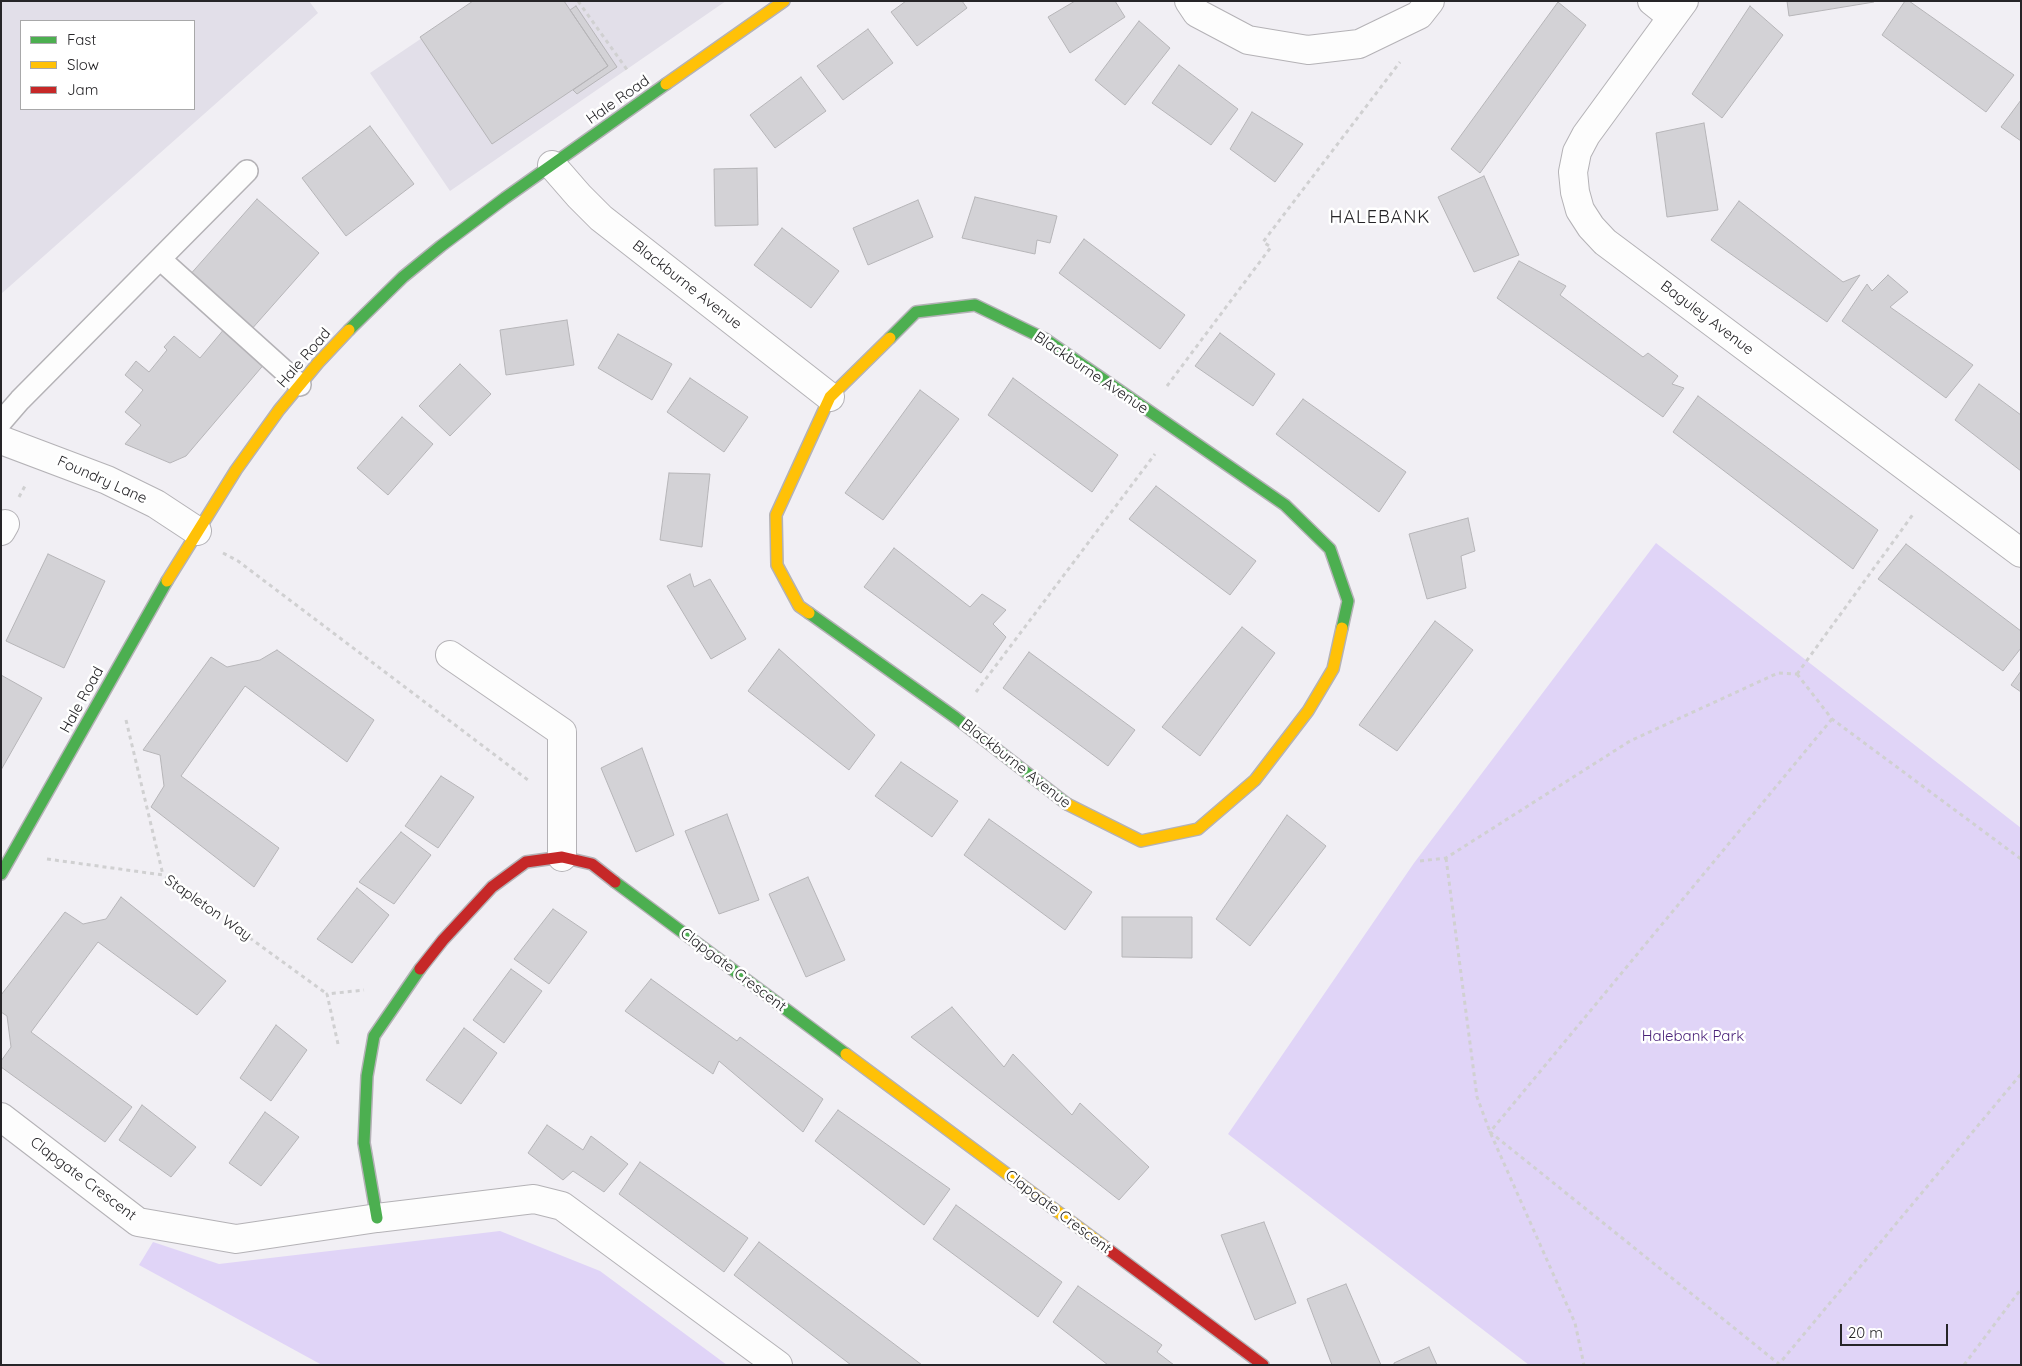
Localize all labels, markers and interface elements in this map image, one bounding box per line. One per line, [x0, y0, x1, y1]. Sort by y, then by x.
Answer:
legend [20, 20, 195, 110]
text: Fast [67, 30, 96, 49]
text: Slow [67, 55, 99, 74]
street label: Hale Road [583, 72, 653, 128]
text: Jam [67, 80, 98, 99]
district label: HALEBANK [1328, 207, 1432, 229]
street label: Blackburne Avenue [629, 237, 745, 333]
street label: Baguley Avenue [1657, 277, 1757, 359]
street label: Hale Road [273, 325, 335, 391]
street label: Blackburne Avenue [1030, 328, 1152, 418]
street label: Foundry Lane [54, 452, 150, 508]
street label: Hale Road [56, 664, 108, 736]
street label: Blackburne Avenue [958, 716, 1074, 812]
street label: Stapleton Way [161, 871, 255, 945]
street label: Clapgate Crescent [676, 924, 790, 1016]
park label: Halebank Park [1642, 1027, 1744, 1045]
street label: Clapgate Crescent [26, 1133, 140, 1225]
street label: Clapgate Crescent [1001, 1166, 1115, 1258]
scale bar [1842, 1314, 1950, 1346]
text: 20 m [1848, 1323, 1883, 1342]

